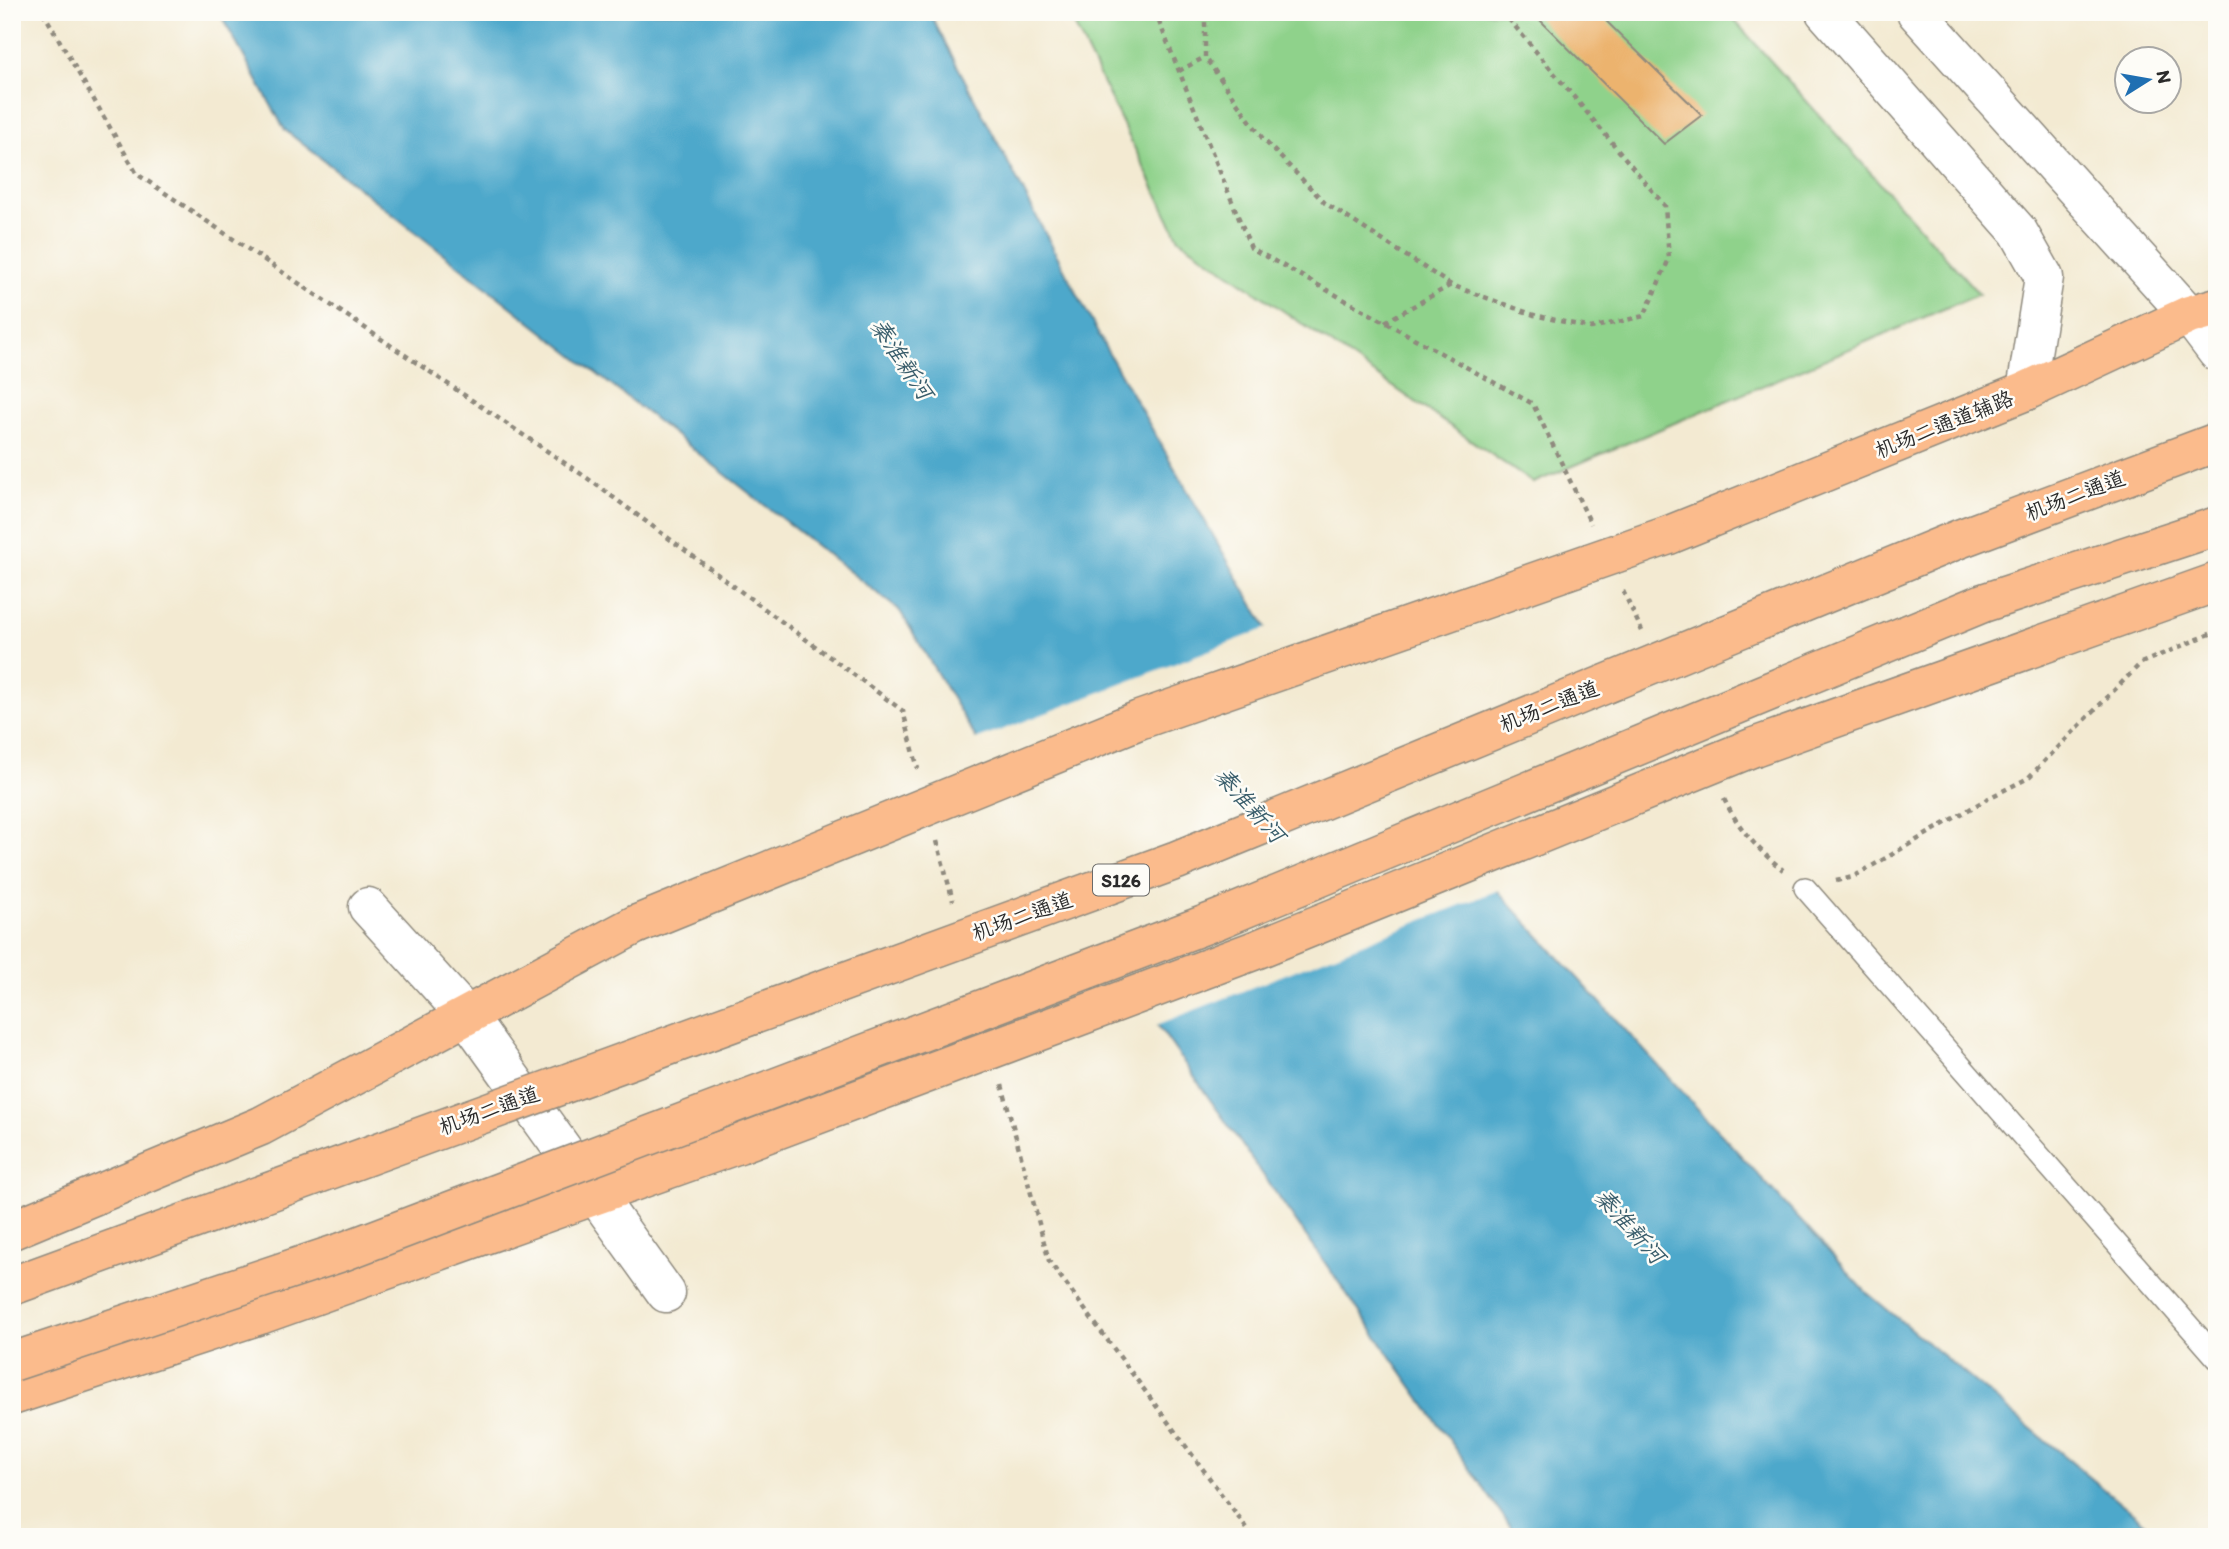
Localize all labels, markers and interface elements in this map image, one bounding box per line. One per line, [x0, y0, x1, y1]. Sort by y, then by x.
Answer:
north arrow [2114, 46, 2184, 116]
text: N [2152, 68, 2177, 85]
water label: 秦淮新河 [865, 313, 942, 408]
street label: 机场二通道辅路 [1871, 385, 2017, 463]
street label: 机场二通道 [2022, 465, 2128, 525]
street label: 机场二通道 [1496, 675, 1602, 737]
water label: 秦淮新河 [1209, 761, 1294, 852]
road number: S126 [1093, 864, 1149, 895]
street label: 机场二通道 [968, 886, 1076, 946]
street label: 机场二通道 [435, 1080, 543, 1140]
water label: 秦淮新河 [1589, 1182, 1674, 1273]

